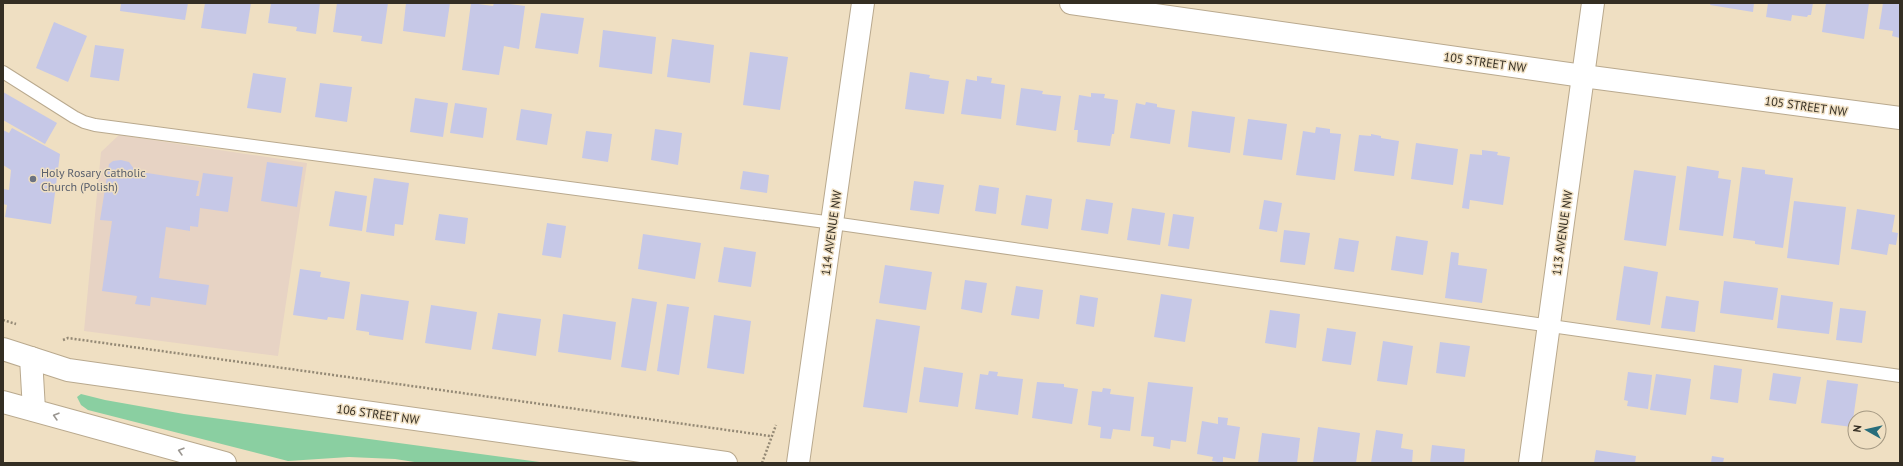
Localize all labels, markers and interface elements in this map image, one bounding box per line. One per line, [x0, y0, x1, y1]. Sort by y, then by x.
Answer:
street label: 105 STREET NW [1443, 49, 1527, 75]
street label: 105 STREET NW [1764, 93, 1848, 119]
place label: Holy Rosary Catholic Church (Polish) [41, 165, 146, 194]
marker: Holy Rosary Catholic Church (Polish) [28, 174, 38, 184]
street label: 114 AVENUE NW [818, 189, 844, 276]
street label: 113 AVENUE NW [1549, 189, 1575, 276]
street label: 106 STREET NW [336, 401, 420, 427]
north arrow [1847, 410, 1887, 450]
one-way arrow [53, 412, 60, 421]
text: N [1850, 424, 1865, 433]
one-way arrow [178, 447, 185, 456]

